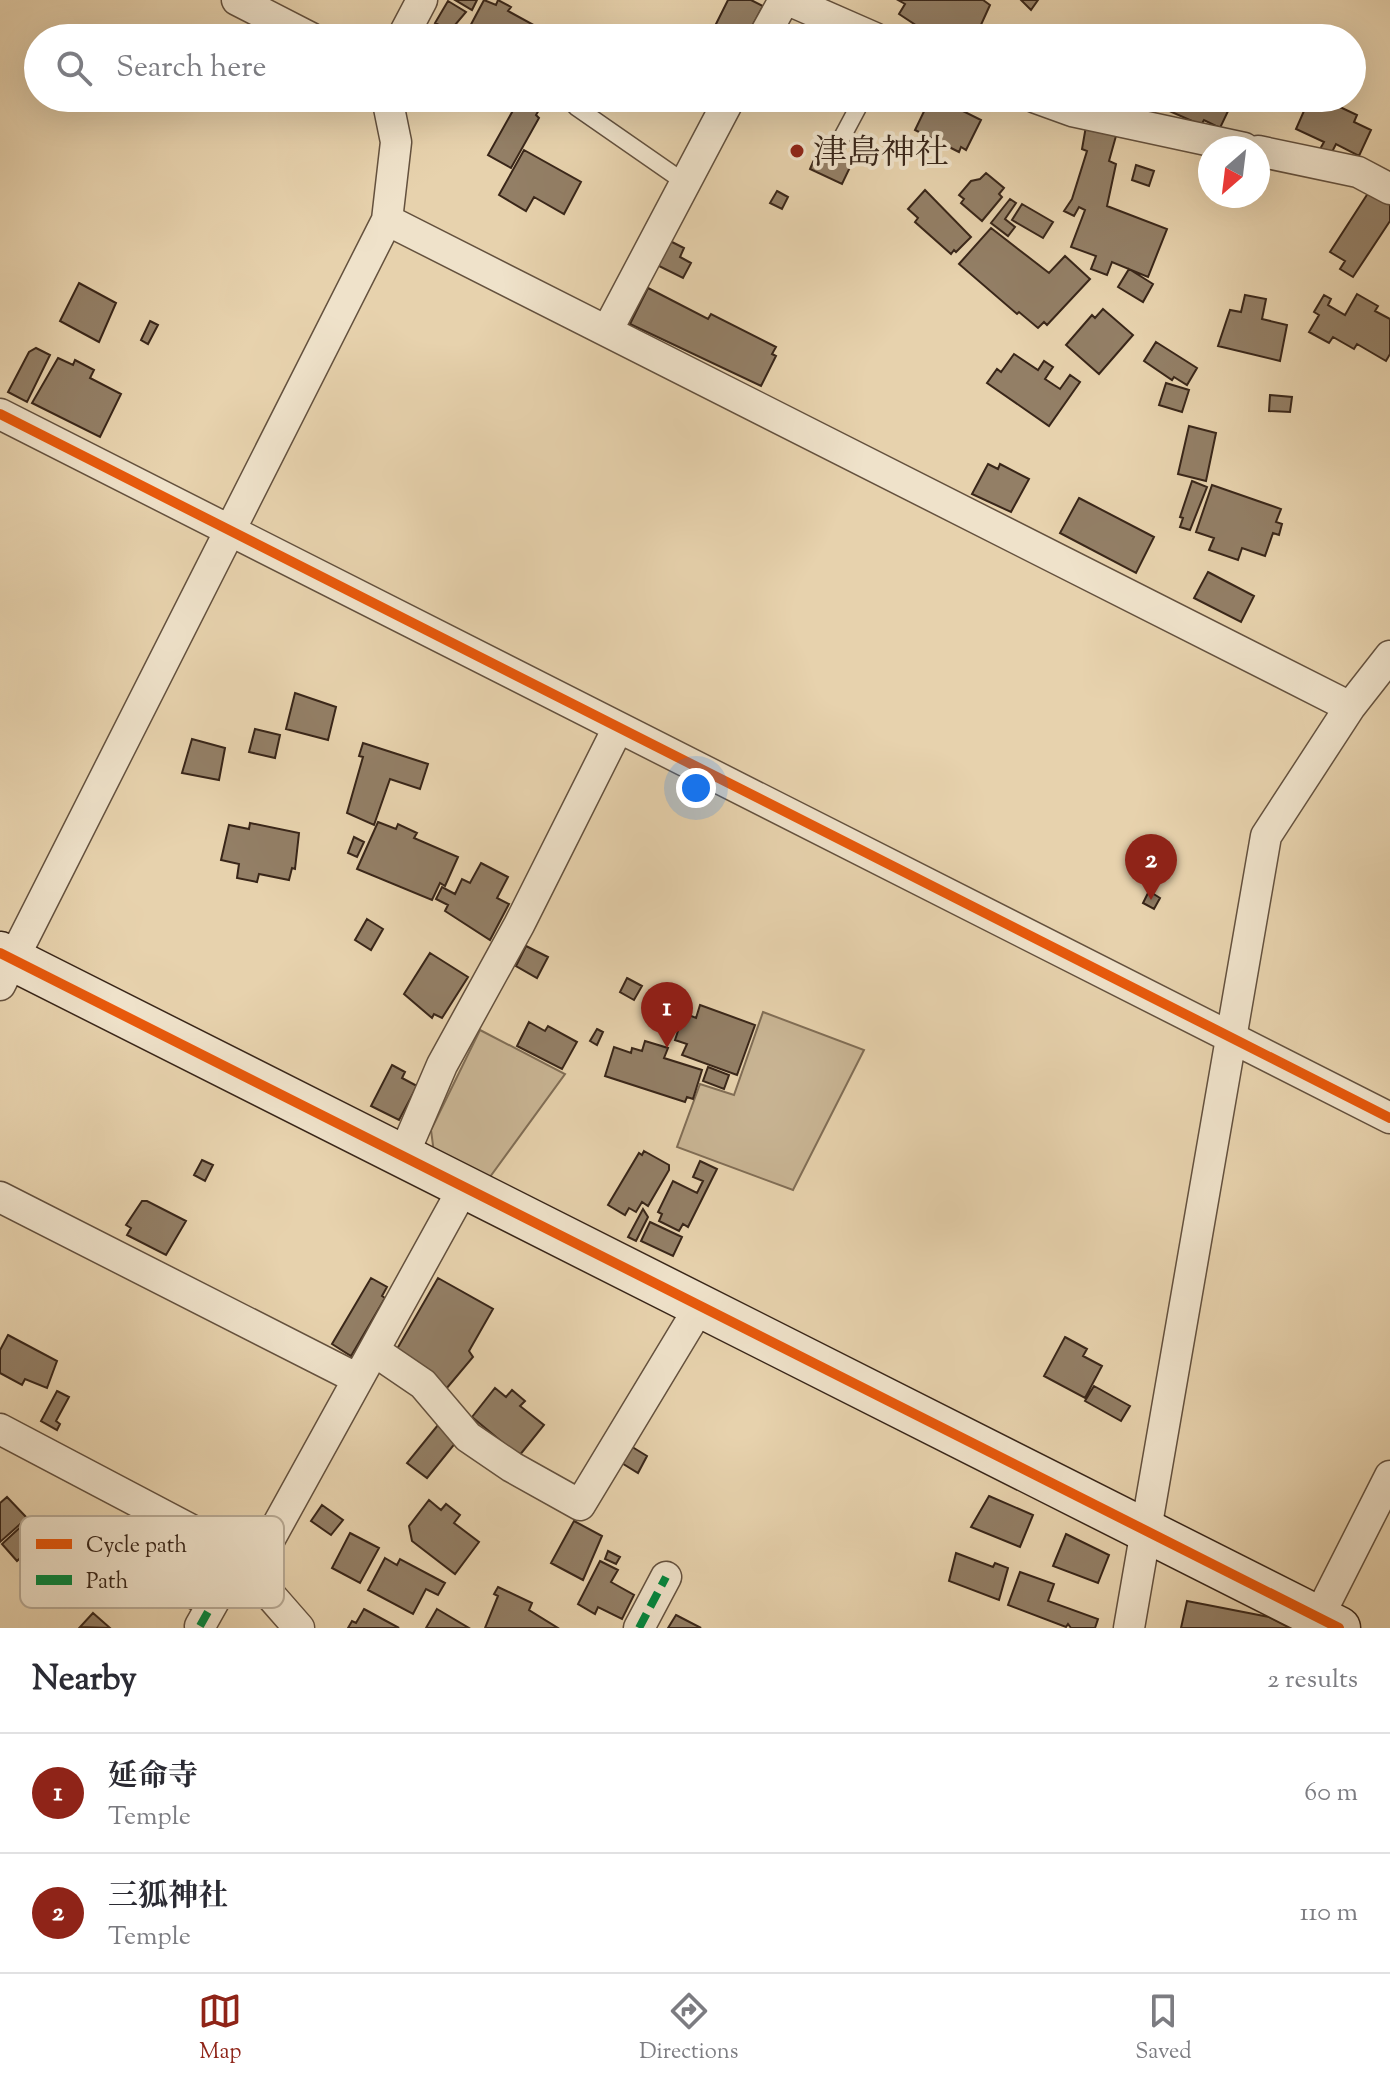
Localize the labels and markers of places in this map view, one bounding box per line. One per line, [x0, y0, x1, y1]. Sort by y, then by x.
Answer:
place label: 津島神社 [813, 130, 949, 179]
marker: 津島神社 [788, 142, 806, 160]
pin: 2 [1125, 834, 1177, 900]
pin: 1 [641, 982, 693, 1048]

